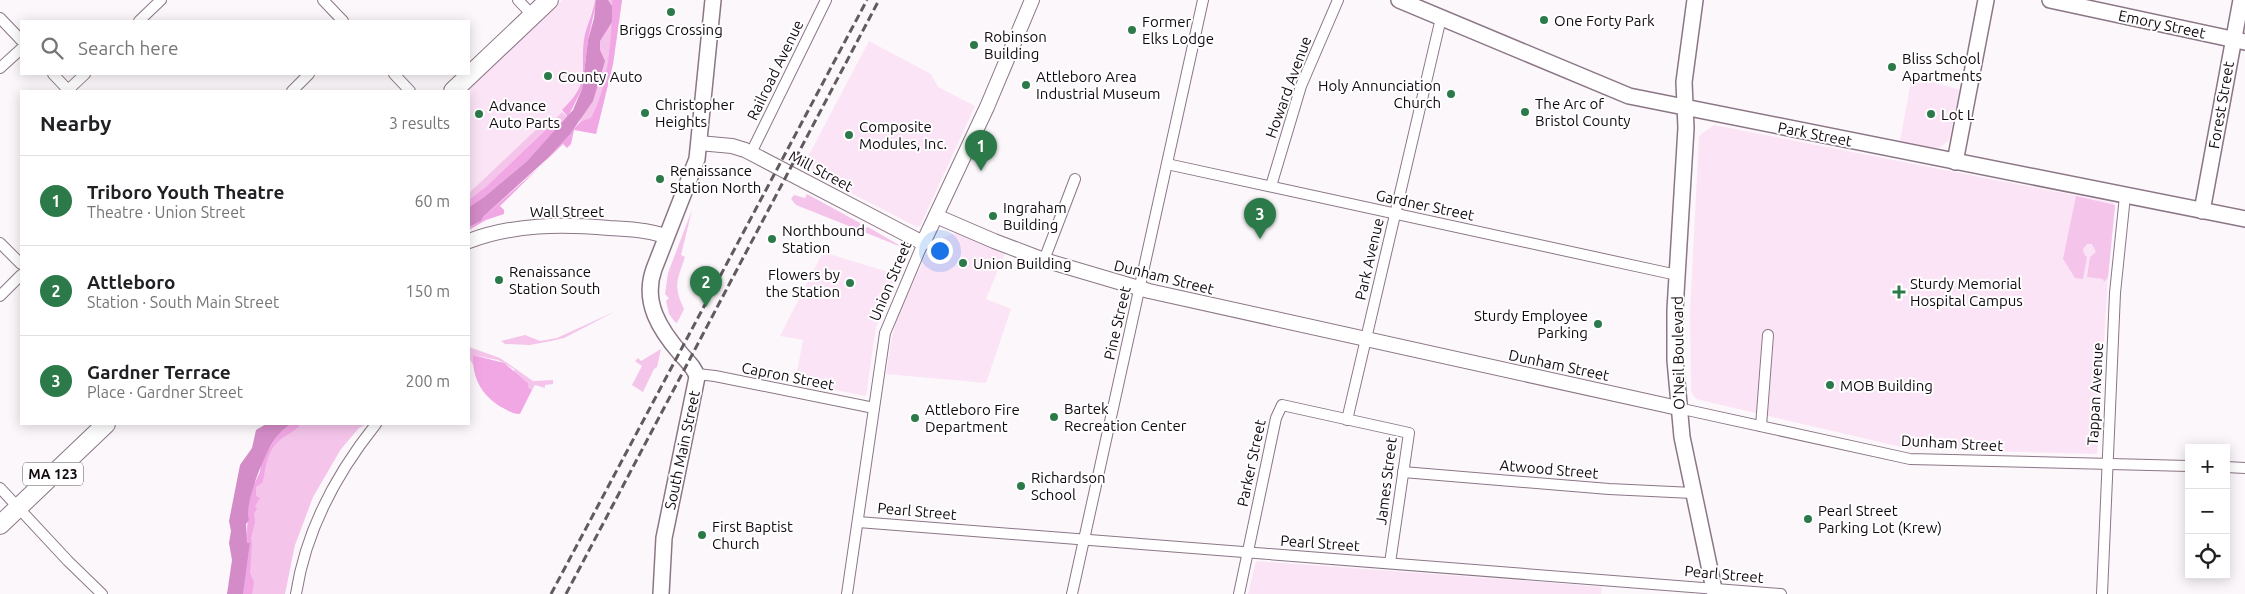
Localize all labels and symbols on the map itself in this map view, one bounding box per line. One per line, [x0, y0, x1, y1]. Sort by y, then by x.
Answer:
marker: Briggs Crossing [665, 6, 677, 18]
street label: Emory Street [2117, 6, 2207, 42]
place label: One Forty Park [1554, 12, 1655, 29]
place label: Former Elks Lodge [1142, 13, 1214, 47]
marker: One Forty Park [1538, 14, 1550, 26]
street label: Railroad Avenue [743, 17, 807, 123]
place label: Briggs Crossing [619, 21, 723, 38]
marker: Former Elks Lodge [1126, 24, 1138, 36]
place label: Robinson Building [984, 28, 1047, 62]
street label: Howard Avenue [1262, 34, 1314, 140]
marker: Robinson Building [968, 39, 980, 51]
place label: Bliss School Apartments [1902, 50, 1982, 84]
street label: Forest Street [2205, 60, 2237, 150]
marker: Bliss School Apartments [1886, 61, 1898, 73]
place label: County Auto [558, 68, 643, 85]
place label: Attleboro Area Industrial Museum [1036, 68, 1160, 102]
marker: County Auto [542, 70, 554, 82]
place label: Holy Annunciation Church [1318, 77, 1441, 111]
marker: Attleboro Area Industrial Museum [1020, 79, 1032, 91]
marker: Holy Annunciation Church [1445, 88, 1457, 100]
place label: The Arc of Bristol County [1535, 95, 1631, 129]
place label: Christopher Heights [655, 96, 735, 130]
place label: Advance Auto Parts [489, 97, 560, 131]
marker: The Arc of Bristol County [1519, 106, 1531, 118]
place label: Lot L [1941, 106, 1975, 123]
marker: Christopher Heights [639, 107, 651, 119]
marker: Advance Auto Parts [473, 108, 485, 120]
marker: Lot L [1925, 108, 1937, 120]
place label: Composite Modules, Inc. [859, 118, 947, 152]
street label: Park Street [1777, 118, 1854, 150]
marker: Composite Modules, Inc. [843, 129, 855, 141]
pin: 1 [965, 130, 997, 171]
street label: Mill Street [786, 147, 856, 195]
place label: Renaissance Station North [670, 162, 761, 196]
marker: Renaissance Station North [654, 173, 666, 185]
street label: Gardner Street [1374, 186, 1476, 224]
pin: 3 [1244, 198, 1276, 239]
place label: Ingraham Building [1003, 199, 1067, 233]
street label: Wall Street [530, 203, 604, 220]
marker: Ingraham Building [987, 210, 999, 222]
street label: Park Avenue [1351, 216, 1387, 302]
place label: Northbound Station [782, 222, 865, 256]
marker: Northbound Station [766, 233, 778, 245]
street label: Union Street [866, 238, 914, 324]
your location [927, 238, 953, 264]
place label: Union Building [973, 255, 1072, 272]
street label: Dunham Street [1112, 256, 1216, 298]
marker: Union Building [957, 257, 969, 269]
place label: Renaissance Station South [509, 263, 600, 297]
pin: 2 [690, 266, 722, 307]
place label: Flowers by the Station [766, 266, 840, 300]
marker: Renaissance Station South [493, 274, 505, 286]
place label: Sturdy Memorial Hospital Campus [1910, 275, 2023, 309]
marker: Flowers by the Station [844, 277, 856, 289]
street label: Pine Street [1100, 285, 1134, 361]
marker: Sturdy Memorial Hospital Campus [1892, 285, 1906, 299]
street label: O'Neil Boulevard [1669, 296, 1687, 410]
place label: Sturdy Employee Parking [1474, 307, 1588, 341]
marker: Sturdy Employee Parking [1592, 318, 1604, 330]
street label: Tappan Avenue [2084, 342, 2106, 446]
street label: Dunham Street [1507, 346, 1611, 384]
street label: Capron Street [740, 359, 836, 393]
place label: MOB Building [1840, 377, 1933, 394]
marker: MOB Building [1824, 379, 1836, 391]
street label: South Main Street [661, 389, 703, 511]
place label: Bartek Recreation Center [1064, 400, 1187, 434]
place label: Attleboro Fire Department [925, 401, 1020, 435]
marker: Bartek Recreation Center [1048, 411, 1060, 423]
marker: Attleboro Fire Department [909, 412, 921, 424]
street label: Parker Street [1233, 418, 1269, 508]
street label: Dunham Street [1900, 432, 2004, 454]
street label: James Street [1372, 436, 1400, 526]
street label: Atwood Street [1499, 456, 1599, 482]
road number: MA 123 [23, 462, 83, 486]
place label: Richardson School [1031, 469, 1106, 503]
marker: Richardson School [1015, 480, 1027, 492]
street label: Pearl Street [877, 499, 957, 523]
place label: Pearl Street Parking Lot (Krew) [1818, 502, 1942, 536]
marker: Pearl Street Parking Lot (Krew) [1802, 513, 1814, 525]
place label: First Baptist Church [712, 518, 793, 552]
marker: First Baptist Church [696, 529, 708, 541]
street label: Pearl Street [1280, 532, 1360, 554]
street label: Pearl Street [1684, 562, 1764, 586]

